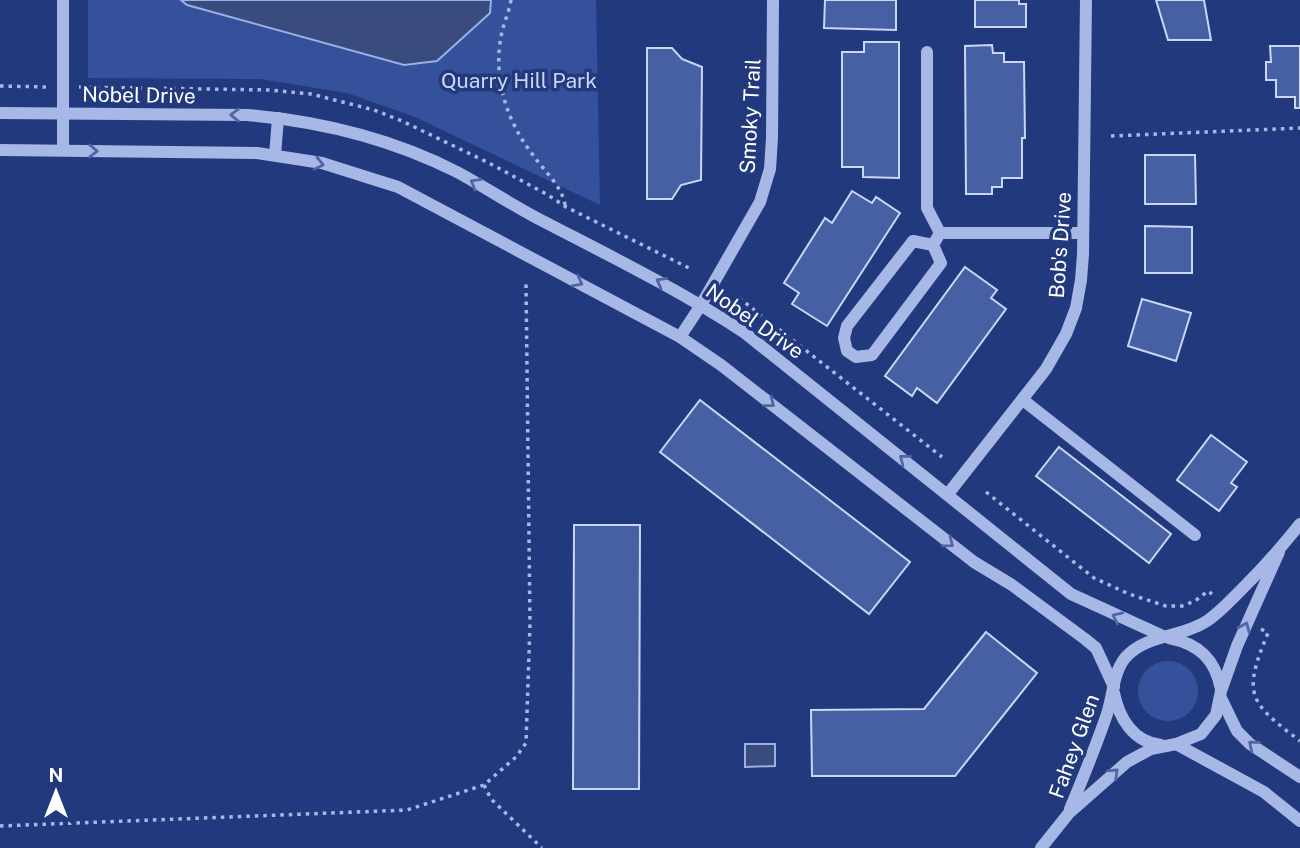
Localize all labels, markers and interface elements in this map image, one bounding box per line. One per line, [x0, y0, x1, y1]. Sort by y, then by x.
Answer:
street label: Smoky Trail [734, 58, 766, 174]
park label: Quarry Hill Park [441, 68, 597, 93]
street label: Nobel Drive [82, 82, 196, 108]
one-way arrow [230, 107, 240, 123]
one-way arrow [88, 143, 98, 159]
one-way arrow [313, 155, 325, 170]
one-way arrow [470, 178, 483, 191]
street label: Bob's Drive [1044, 191, 1076, 299]
one-way arrow [571, 274, 583, 287]
one-way arrow [655, 277, 668, 291]
street label: Nobel Drive [701, 278, 809, 364]
one-way arrow [762, 395, 774, 408]
one-way arrow [899, 455, 912, 467]
one-way arrow [941, 535, 954, 548]
one-way arrow [1112, 611, 1124, 625]
one-way arrow [1237, 621, 1251, 634]
street label: Fahey Glen [1044, 690, 1104, 802]
one-way arrow [1248, 740, 1260, 753]
north arrow [21, 757, 91, 827]
text: N [49, 764, 63, 786]
one-way arrow [1106, 769, 1119, 782]

